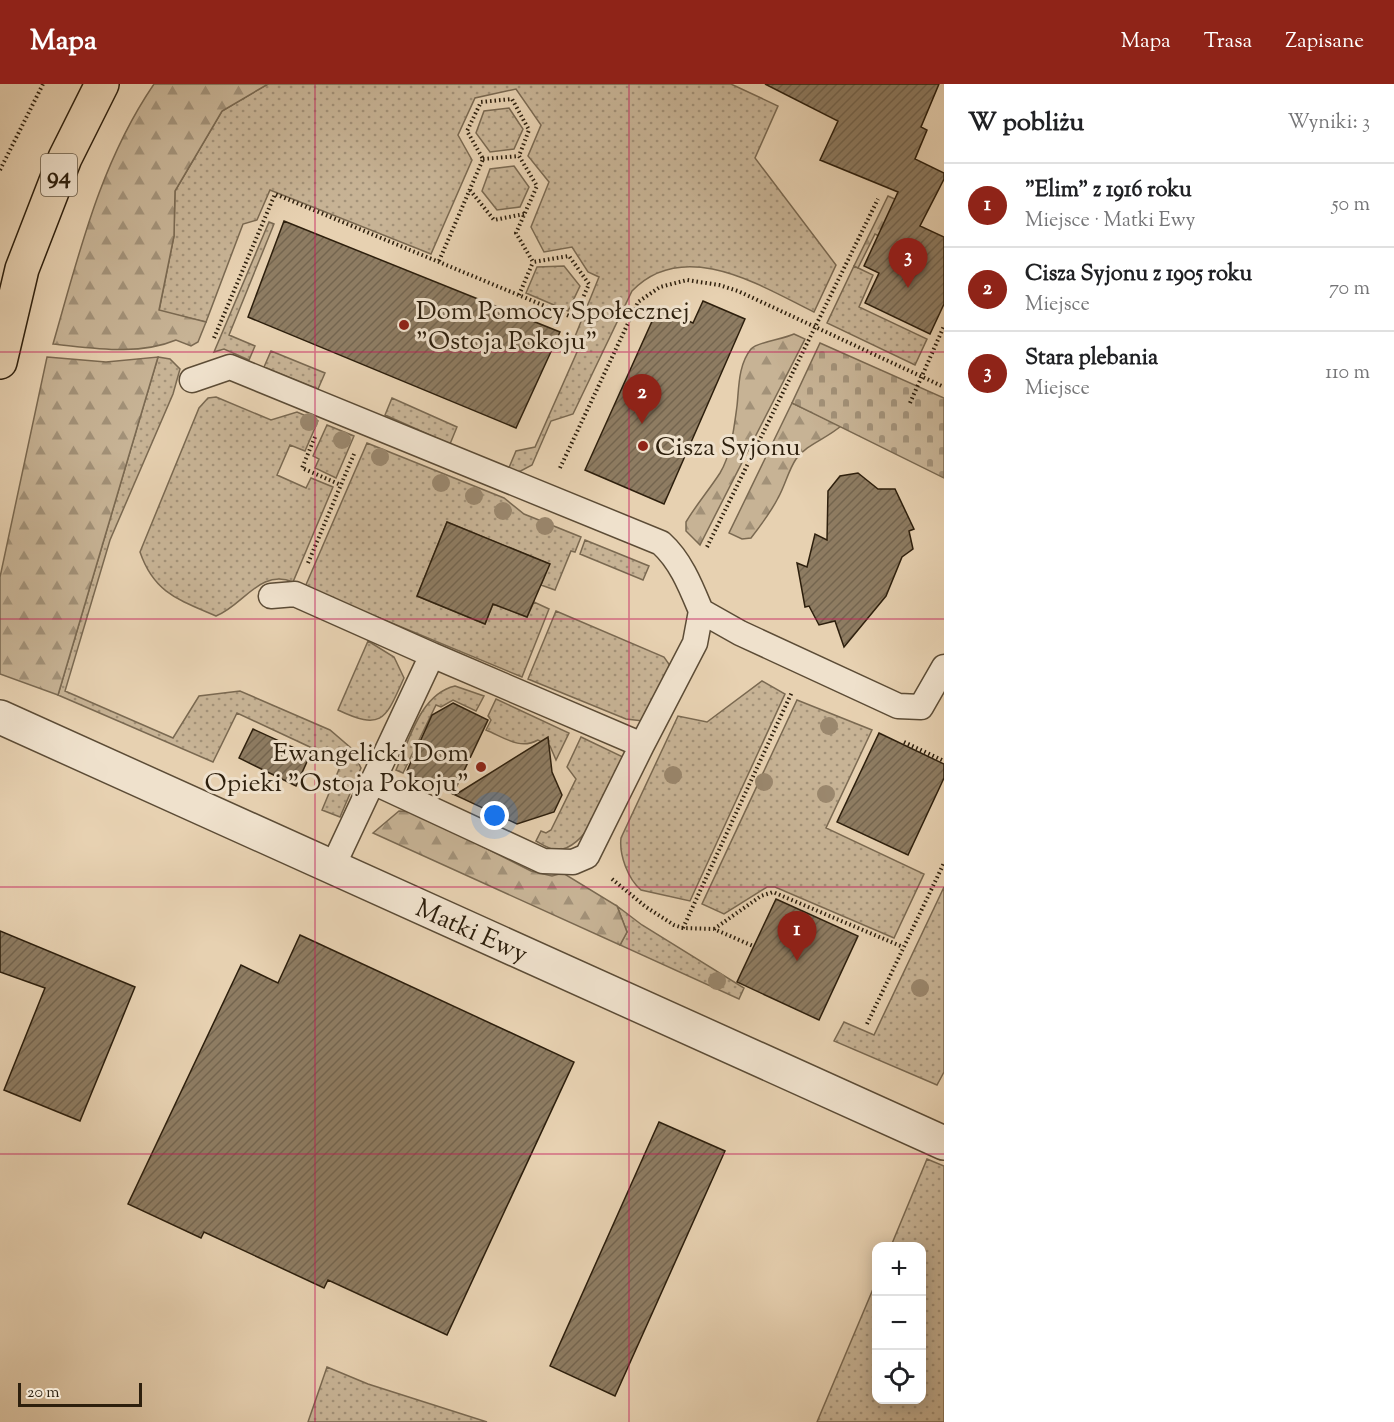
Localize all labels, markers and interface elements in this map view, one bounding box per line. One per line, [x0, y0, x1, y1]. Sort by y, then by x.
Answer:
text: Mapa [30, 22, 97, 62]
text: Mapa [1121, 27, 1171, 57]
text: Trasa [1204, 27, 1252, 57]
text: Zapisane [1285, 27, 1364, 57]
text: W pobliżu [968, 105, 1084, 142]
text: Wyniki: 3 [1287, 109, 1370, 138]
road number: 94 [41, 154, 77, 196]
text: "Elim" z 1916 roku [1025, 175, 1192, 207]
text: 1 [984, 191, 991, 220]
text: 50 m [1332, 191, 1370, 220]
text: Miejsce · Matki Ewy [1025, 207, 1196, 236]
pin: 3 [888, 238, 928, 288]
text: Cisza Syjonu z 1905 roku [1025, 259, 1252, 291]
text: 2 [983, 275, 992, 304]
text: 70 m [1329, 275, 1370, 304]
text: Miejsce [1025, 291, 1090, 320]
place label: Dom Pomocy Społecznej "Ostoja Pokoju" [416, 294, 690, 361]
marker: Dom Pomocy Społecznej "Ostoja Pokoju" [397, 318, 411, 332]
text: Stara plebania [1025, 343, 1158, 375]
text: 3 [983, 359, 992, 388]
text: 110 m [1325, 359, 1370, 388]
pin: 2 [622, 374, 662, 424]
text: Miejsce [1025, 375, 1090, 404]
place label: Cisza Syjonu [655, 430, 801, 467]
marker: Cisza Syjonu [636, 439, 650, 453]
place label: Ewangelicki Dom Opieki "Ostoja Pokoju" [205, 736, 469, 803]
marker: Ewangelicki Dom Opieki "Ostoja Pokoju" [474, 760, 488, 774]
your location [480, 801, 509, 830]
street label: Matki Ewy [409, 891, 533, 974]
pin: 1 [778, 912, 816, 961]
map controls [872, 1242, 926, 1404]
button: + [872, 1242, 926, 1296]
button: − [872, 1296, 926, 1350]
button: locate [872, 1350, 926, 1404]
scale bar [18, 1380, 142, 1408]
text: 20 m [27, 1382, 60, 1405]

